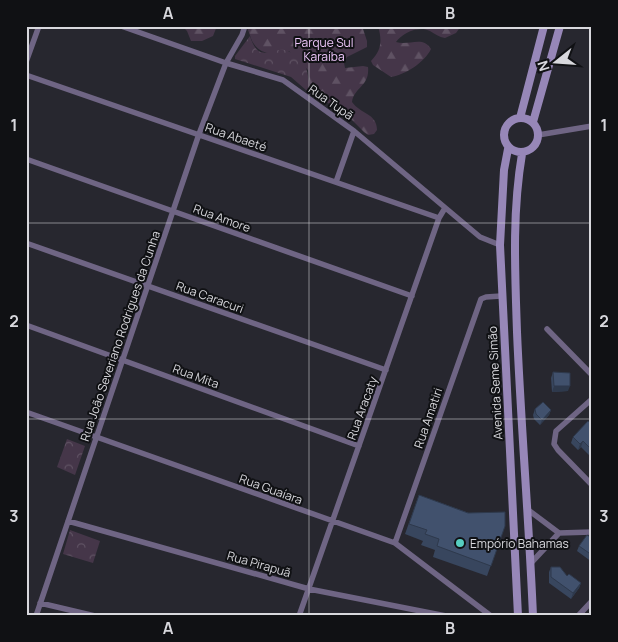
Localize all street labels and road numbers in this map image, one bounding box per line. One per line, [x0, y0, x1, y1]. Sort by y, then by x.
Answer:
street label: Rua Tupã [305, 80, 357, 124]
street label: Rua Abaeté [203, 119, 269, 155]
street label: Rua Amore [191, 200, 253, 236]
street label: Rua João Severiano Rodrigues da Cunha [76, 228, 164, 444]
street label: Rua Caracuri [174, 277, 246, 317]
street label: Avenida Seme Simão [484, 326, 506, 440]
street label: Rua Mita [170, 360, 222, 392]
street label: Rua Aracaty [343, 373, 382, 442]
street label: Rua Amatiri [410, 385, 446, 451]
street label: Rua Guaíara [237, 470, 305, 508]
street label: Rua Pirapuã [225, 547, 293, 581]

